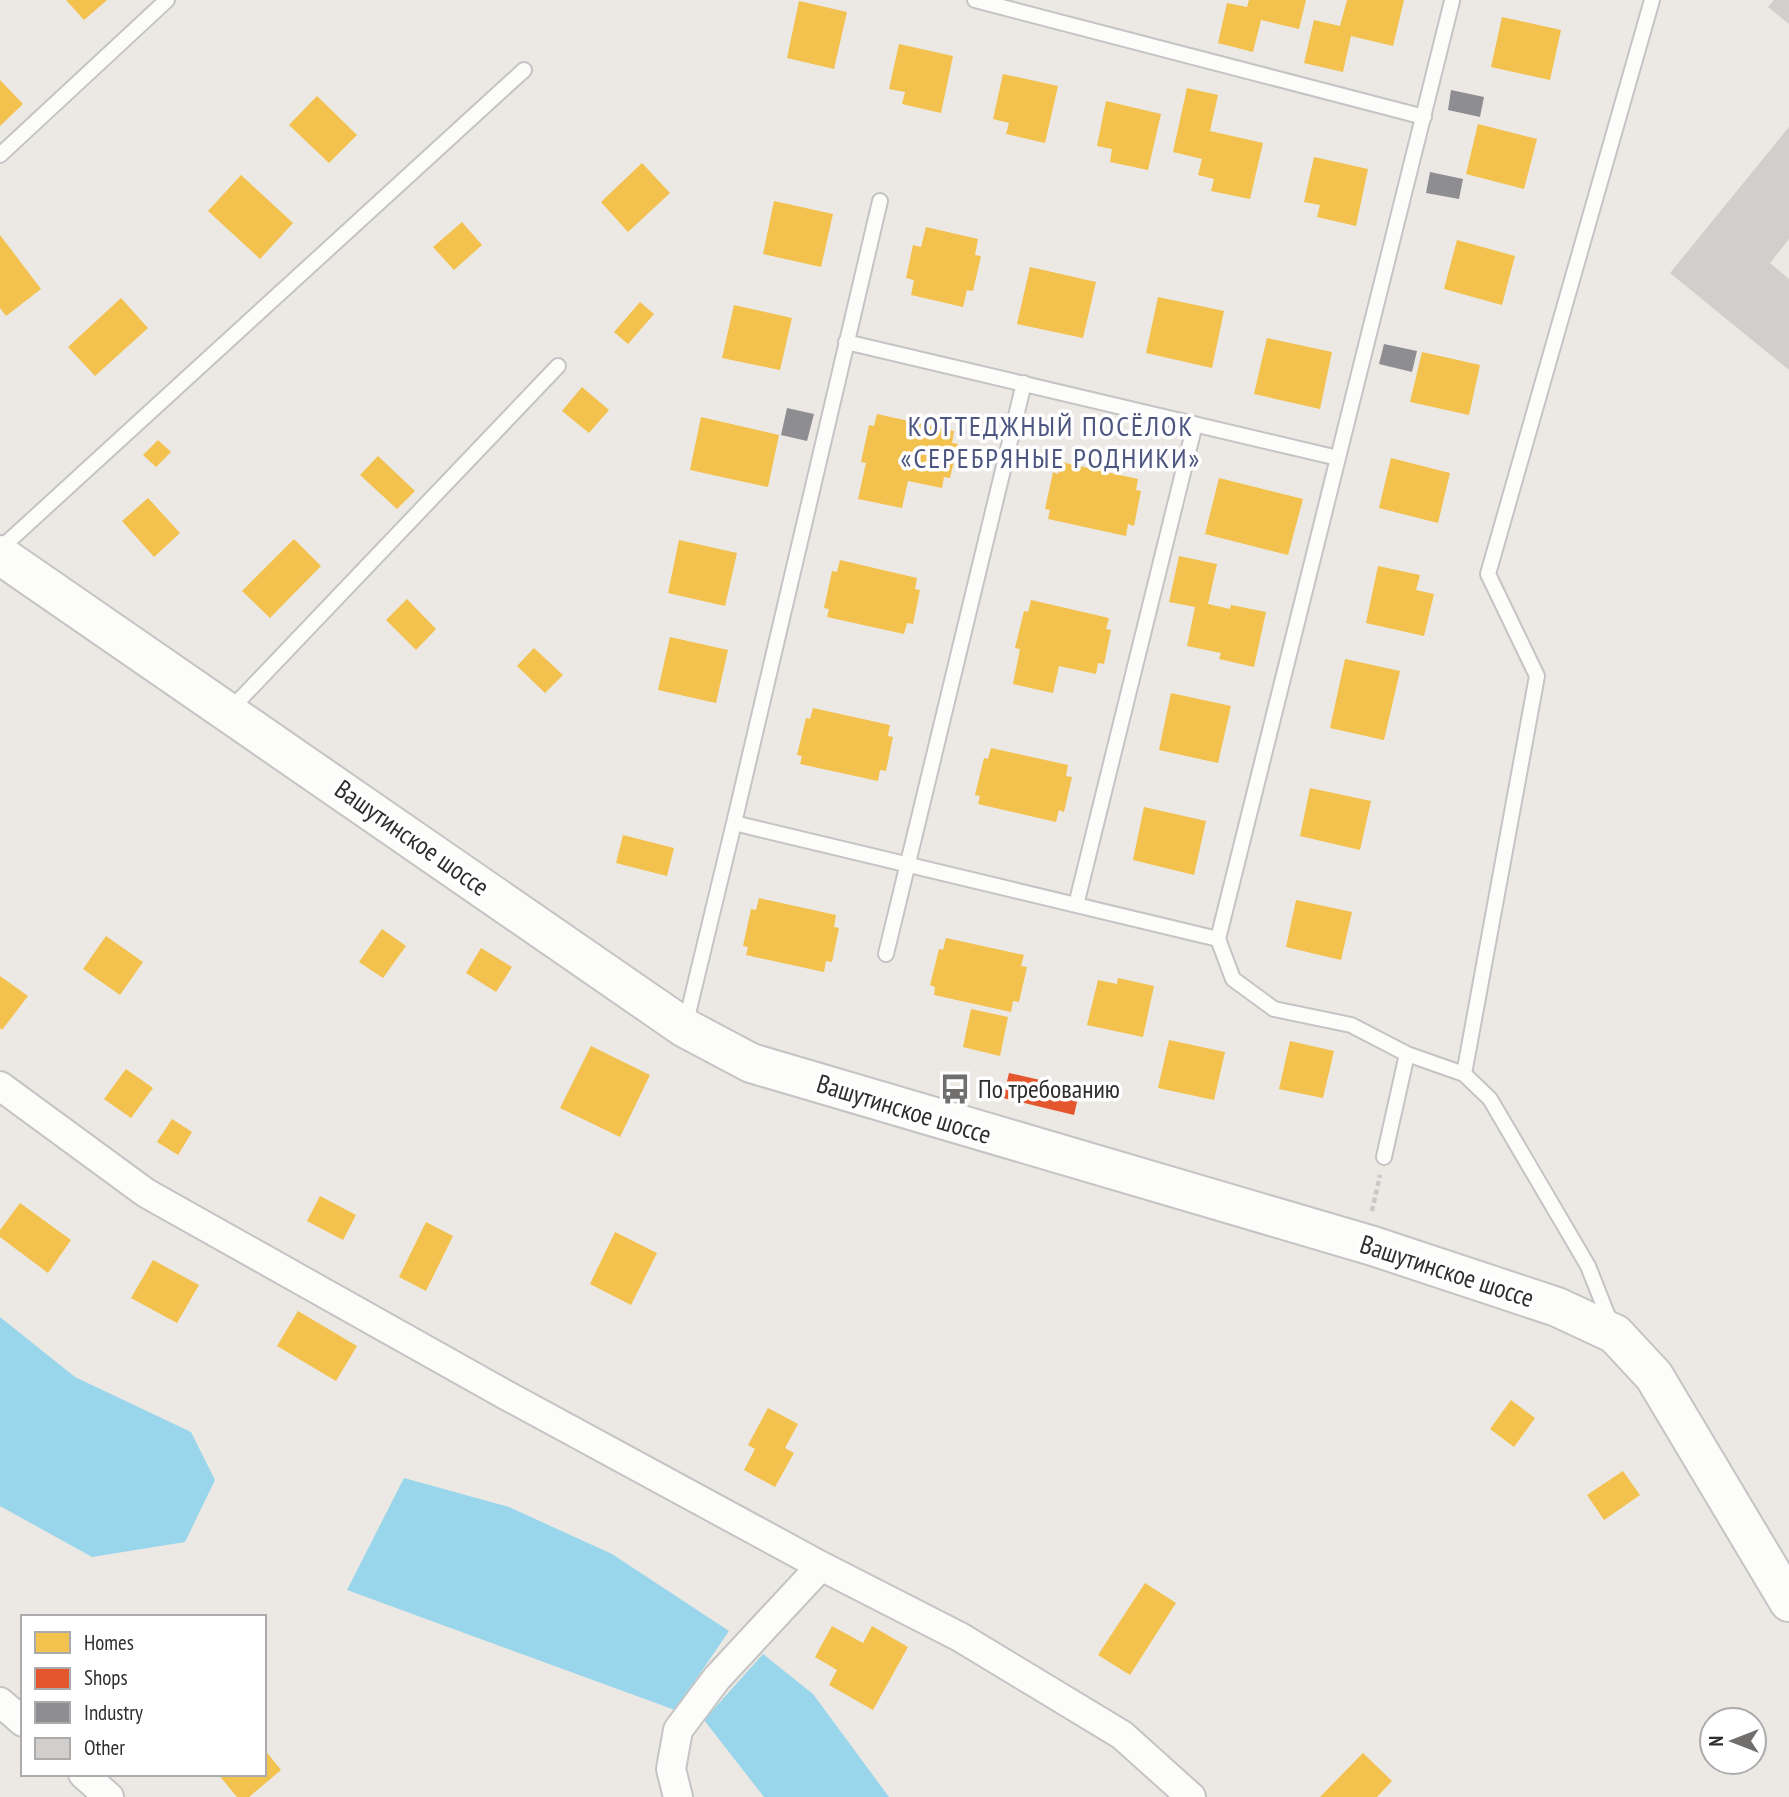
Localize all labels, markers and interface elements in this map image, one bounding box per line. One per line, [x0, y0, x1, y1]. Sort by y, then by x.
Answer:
district label: КОТТЕДЖНЫЙ ПОСЁЛОК «СЕРЕБРЯНЫЕ РОДНИКИ» [901, 407, 1201, 476]
street label: Вашутинское шоссе [329, 772, 496, 903]
street label: Вашутинское шоссе [813, 1066, 995, 1151]
bus stop icon: По требованию [938, 1072, 972, 1106]
place label: По требованию [978, 1072, 1120, 1105]
street label: Вашутинское шоссе [1356, 1227, 1538, 1314]
legend [21, 1615, 266, 1776]
text: Homes [84, 1629, 134, 1656]
text: Shops [84, 1664, 128, 1691]
text: Industry [84, 1699, 143, 1726]
north arrow [1698, 1706, 1768, 1776]
text: Other [84, 1734, 125, 1761]
text: N [1704, 1736, 1728, 1746]

